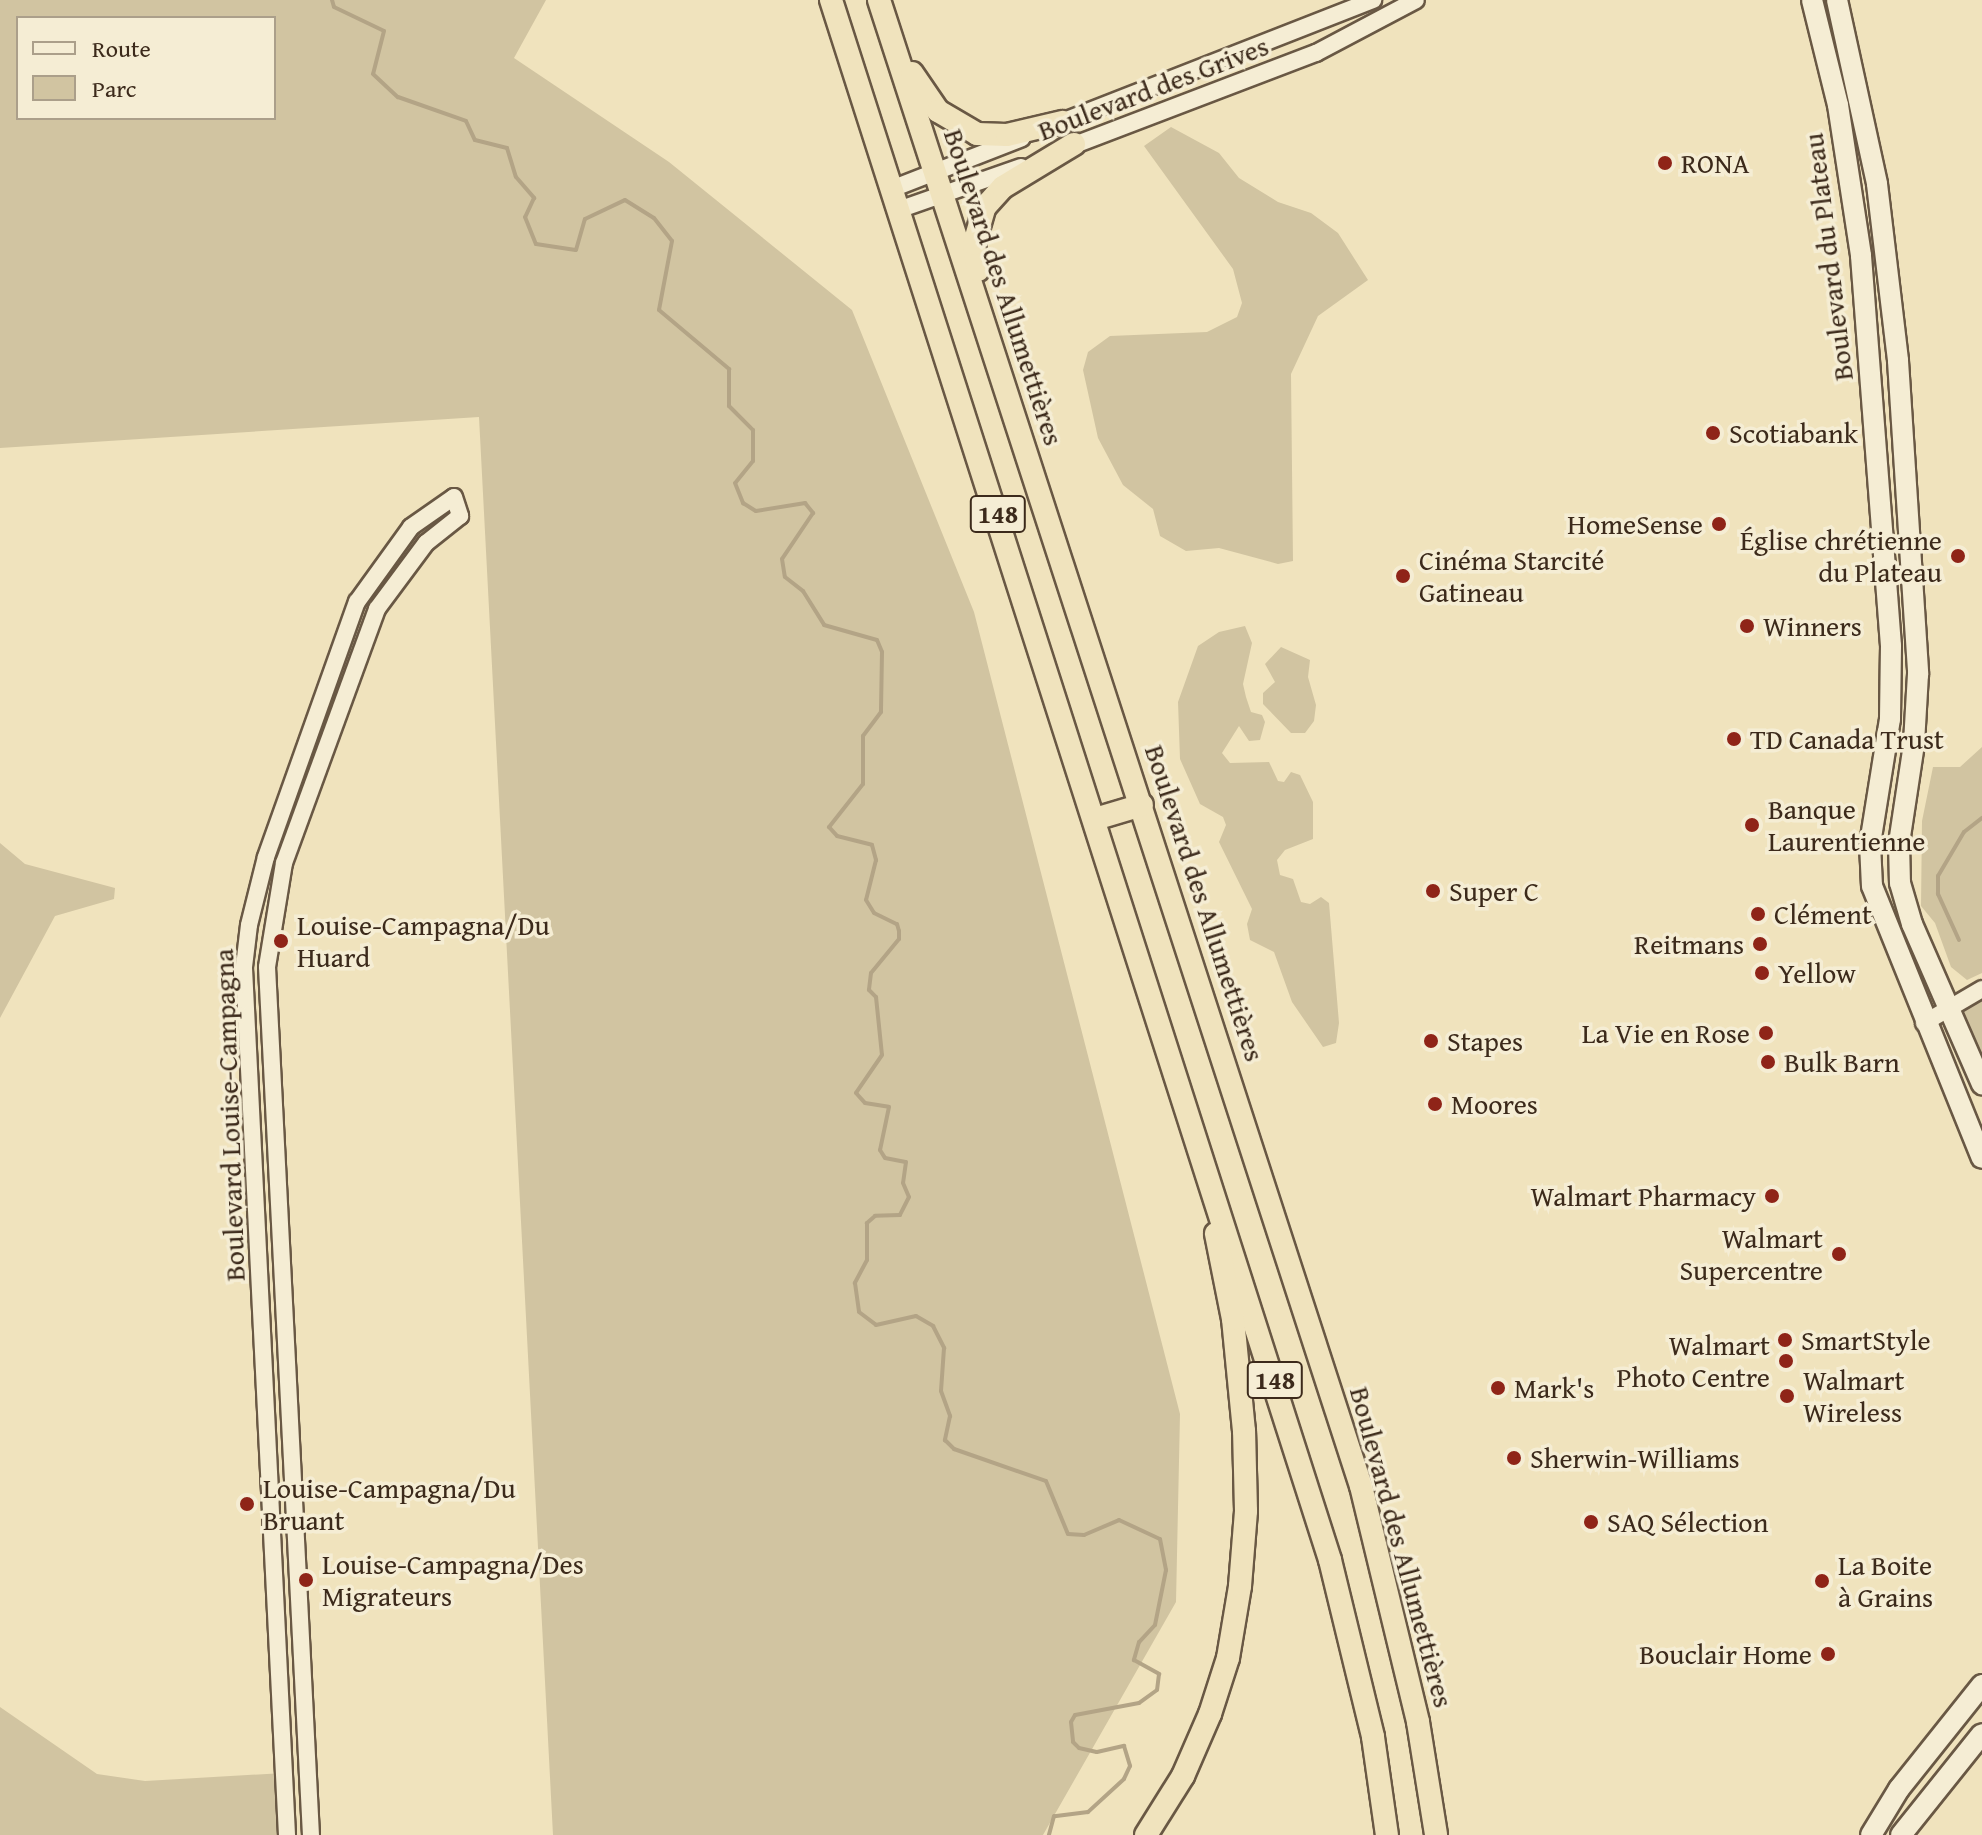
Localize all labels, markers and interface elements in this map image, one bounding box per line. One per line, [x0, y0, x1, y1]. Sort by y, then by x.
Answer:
legend [16, 16, 276, 120]
street label: Boulevard des Grives [1033, 29, 1273, 147]
text: Route [92, 31, 151, 66]
text: Parc [92, 71, 136, 106]
street label: Boulevard des Allumettières [937, 125, 1071, 449]
street label: Boulevard du Plateau [1796, 131, 1860, 383]
place label: RONA [1681, 146, 1749, 180]
marker: RONA [1656, 154, 1674, 172]
place label: Scotiabank [1729, 416, 1858, 450]
marker: Scotiabank [1704, 424, 1722, 442]
road number: 148 [968, 492, 1028, 536]
place label: HomeSense [1567, 507, 1703, 541]
marker: HomeSense [1710, 515, 1728, 533]
place label: Église chrétienne du Plateau [1740, 523, 1942, 589]
place label: Cinéma Starcité Gatineau [1419, 543, 1604, 609]
marker: Église chrétienne du Plateau [1949, 547, 1967, 565]
marker: Cinéma Starcité Gatineau [1394, 567, 1412, 585]
place label: Winners [1763, 609, 1862, 643]
marker: Winners [1738, 617, 1756, 635]
place label: TD Canada Trust [1750, 722, 1944, 756]
marker: TD Canada Trust [1725, 730, 1743, 748]
street label: Boulevard des Allumettières [1138, 741, 1272, 1065]
place label: Banque Laurentienne [1768, 792, 1925, 858]
marker: Banque Laurentienne [1743, 816, 1761, 834]
place label: Super C [1449, 874, 1539, 908]
marker: Super C [1424, 882, 1442, 900]
place label: Clément [1774, 897, 1872, 931]
marker: Clément [1749, 905, 1767, 923]
place label: Louise-Campagna/Du Huard [297, 908, 550, 974]
place label: Reitmans [1634, 927, 1744, 961]
marker: Louise-Campagna/Du Huard [272, 932, 290, 950]
marker: Reitmans [1751, 935, 1769, 953]
street label: Boulevard Louise-Campagna [206, 948, 252, 1282]
place label: Yellow [1778, 956, 1856, 990]
marker: Yellow [1753, 964, 1771, 982]
place label: La Vie en Rose [1582, 1016, 1750, 1050]
place label: Stapes [1447, 1024, 1523, 1058]
marker: La Vie en Rose [1757, 1024, 1775, 1042]
marker: Stapes [1422, 1032, 1440, 1050]
place label: Bulk Barn [1784, 1045, 1900, 1079]
marker: Bulk Barn [1759, 1053, 1777, 1071]
place label: Moores [1451, 1087, 1538, 1121]
marker: Moores [1426, 1095, 1444, 1113]
place label: Walmart Pharmacy [1530, 1179, 1756, 1213]
marker: Walmart Pharmacy [1763, 1187, 1781, 1205]
place label: Walmart Supercentre [1679, 1221, 1823, 1287]
marker: Walmart Supercentre [1830, 1245, 1848, 1263]
place label: SmartStyle [1801, 1323, 1931, 1357]
place label: Walmart Photo Centre [1616, 1328, 1770, 1394]
marker: SmartStyle [1776, 1331, 1794, 1349]
marker: Walmart Photo Centre [1777, 1352, 1795, 1370]
road number: 148 [1245, 1358, 1305, 1402]
place label: Walmart Wireless [1803, 1363, 1904, 1429]
place label: Mark's [1514, 1371, 1594, 1405]
marker: Mark's [1489, 1379, 1507, 1397]
street label: Boulevard des Allumettières [1343, 1383, 1461, 1711]
marker: Walmart Wireless [1778, 1387, 1796, 1405]
place label: Sherwin-Williams [1530, 1441, 1740, 1475]
marker: Sherwin-Williams [1505, 1449, 1523, 1467]
place label: Louise-Campagna/Du Bruant [263, 1471, 516, 1537]
marker: Louise-Campagna/Du Bruant [238, 1495, 256, 1513]
place label: SAQ Sélection [1607, 1505, 1768, 1539]
marker: SAQ Sélection [1582, 1513, 1600, 1531]
place label: Louise-Campagna/Des Migrateurs [322, 1547, 584, 1613]
place label: La Boite à Grains [1838, 1548, 1933, 1614]
marker: Louise-Campagna/Des Migrateurs [297, 1571, 315, 1589]
marker: La Boite à Grains [1813, 1572, 1831, 1590]
place label: Bouclair Home [1639, 1637, 1812, 1671]
marker: Bouclair Home [1819, 1645, 1837, 1663]

